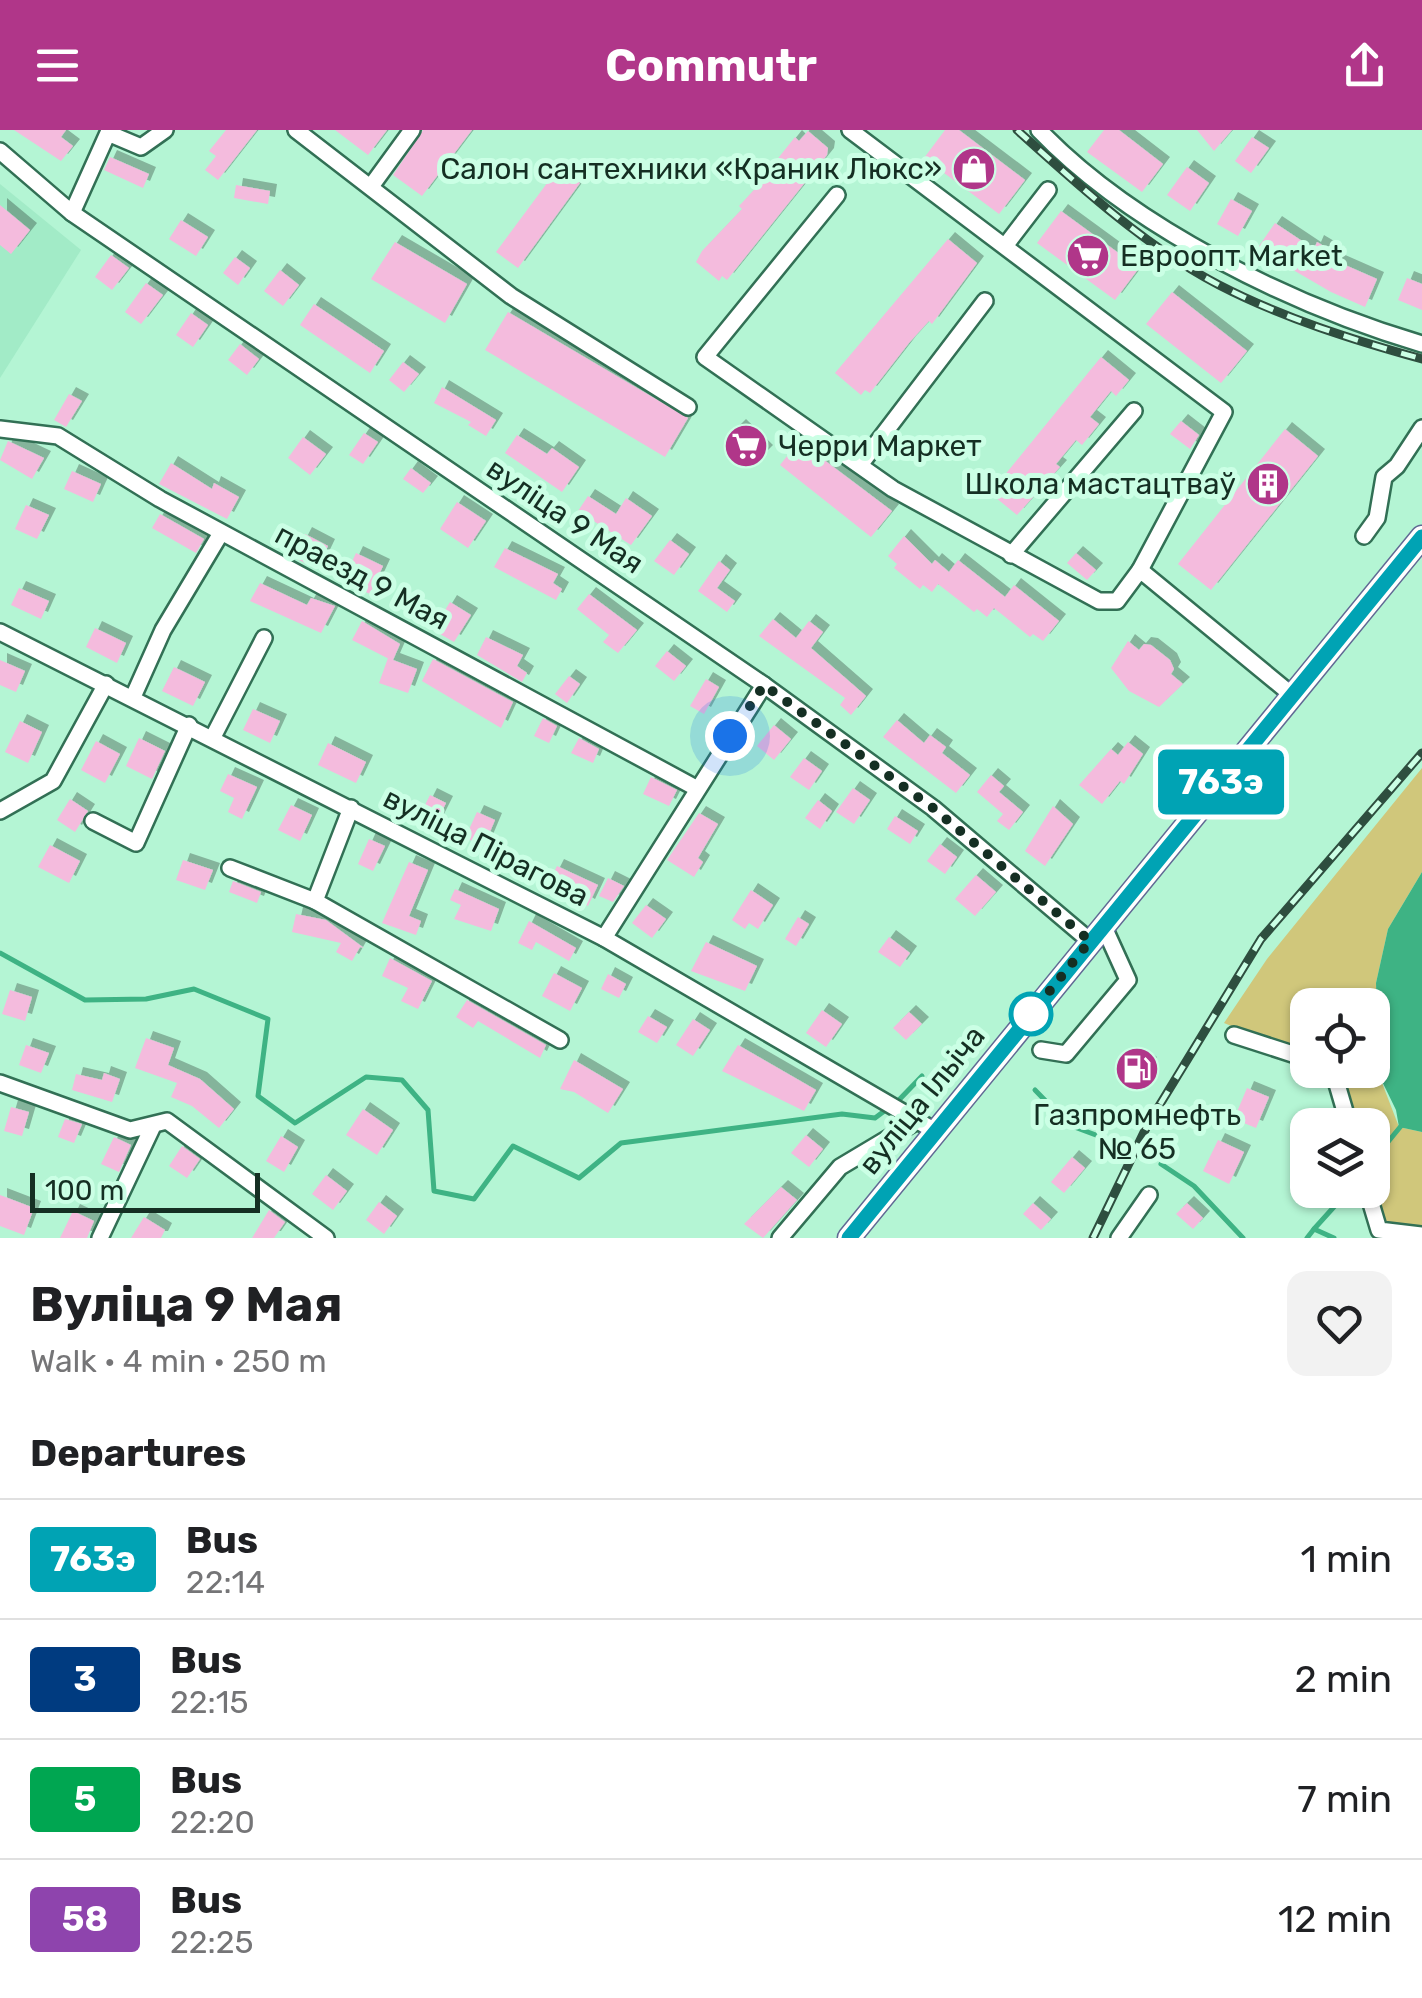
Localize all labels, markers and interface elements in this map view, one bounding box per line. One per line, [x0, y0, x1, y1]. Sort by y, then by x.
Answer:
icon: menu [30, 38, 85, 93]
icon: share [1337, 38, 1392, 93]
text: Commutr [605, 39, 817, 92]
shop icon: Салон сантехники «Краник Люкс» [951, 146, 997, 192]
place label: Салон сантехники «Краник Люкс» [440, 151, 942, 187]
supermarket icon: Евроопт Market [1065, 233, 1111, 279]
place label: Евроопт Market [1120, 238, 1343, 274]
supermarket icon: Черри Маркет [723, 423, 769, 469]
place label: Черри Маркет [778, 428, 982, 464]
street label: вуліца 9 Мая [480, 450, 650, 582]
building icon: Школа мастацтваў [1245, 461, 1291, 507]
place label: Школа мастацтваў [964, 466, 1236, 502]
street label: праезд 9 Мая [269, 516, 455, 638]
your location [705, 711, 755, 761]
line badge: 763э [1151, 750, 1291, 814]
text: 763э [1178, 761, 1264, 803]
street label: вуліца Пірагова [377, 780, 595, 914]
map controls [1290, 988, 1390, 1208]
button: locate [1290, 988, 1390, 1088]
unlabelled marker [1010, 993, 1052, 1035]
street label: вуліца Ільіча [851, 1019, 993, 1181]
fuel station icon: Газпромнефть № 65 [1114, 1046, 1160, 1092]
place label: Газпромнефть № 65 [1033, 1097, 1241, 1167]
button: layers [1290, 1108, 1390, 1208]
scale bar [30, 1168, 260, 1212]
text: 100 m [45, 1174, 124, 1207]
button: heart [1287, 1271, 1392, 1376]
text: Вуліца 9 Мая [30, 1276, 342, 1333]
text: Walk · 4 min · 250 m [30, 1342, 327, 1380]
text: Departures [30, 1430, 246, 1476]
text: Bus [186, 1517, 258, 1563]
text: 1 min [1300, 1536, 1392, 1582]
text: 763э [50, 1538, 136, 1580]
text: 22:14 [186, 1563, 265, 1601]
text: Bus [170, 1637, 242, 1683]
text: 2 min [1294, 1656, 1392, 1702]
text: 3 [73, 1658, 97, 1700]
text: 22:15 [170, 1683, 248, 1721]
text: Bus [170, 1757, 242, 1803]
text: 7 min [1297, 1776, 1392, 1822]
text: 5 [74, 1778, 96, 1820]
text: 22:20 [170, 1803, 255, 1841]
text: Bus [170, 1877, 242, 1923]
text: 12 min [1278, 1896, 1392, 1942]
text: 58 [62, 1898, 108, 1940]
text: 22:25 [170, 1923, 254, 1961]

